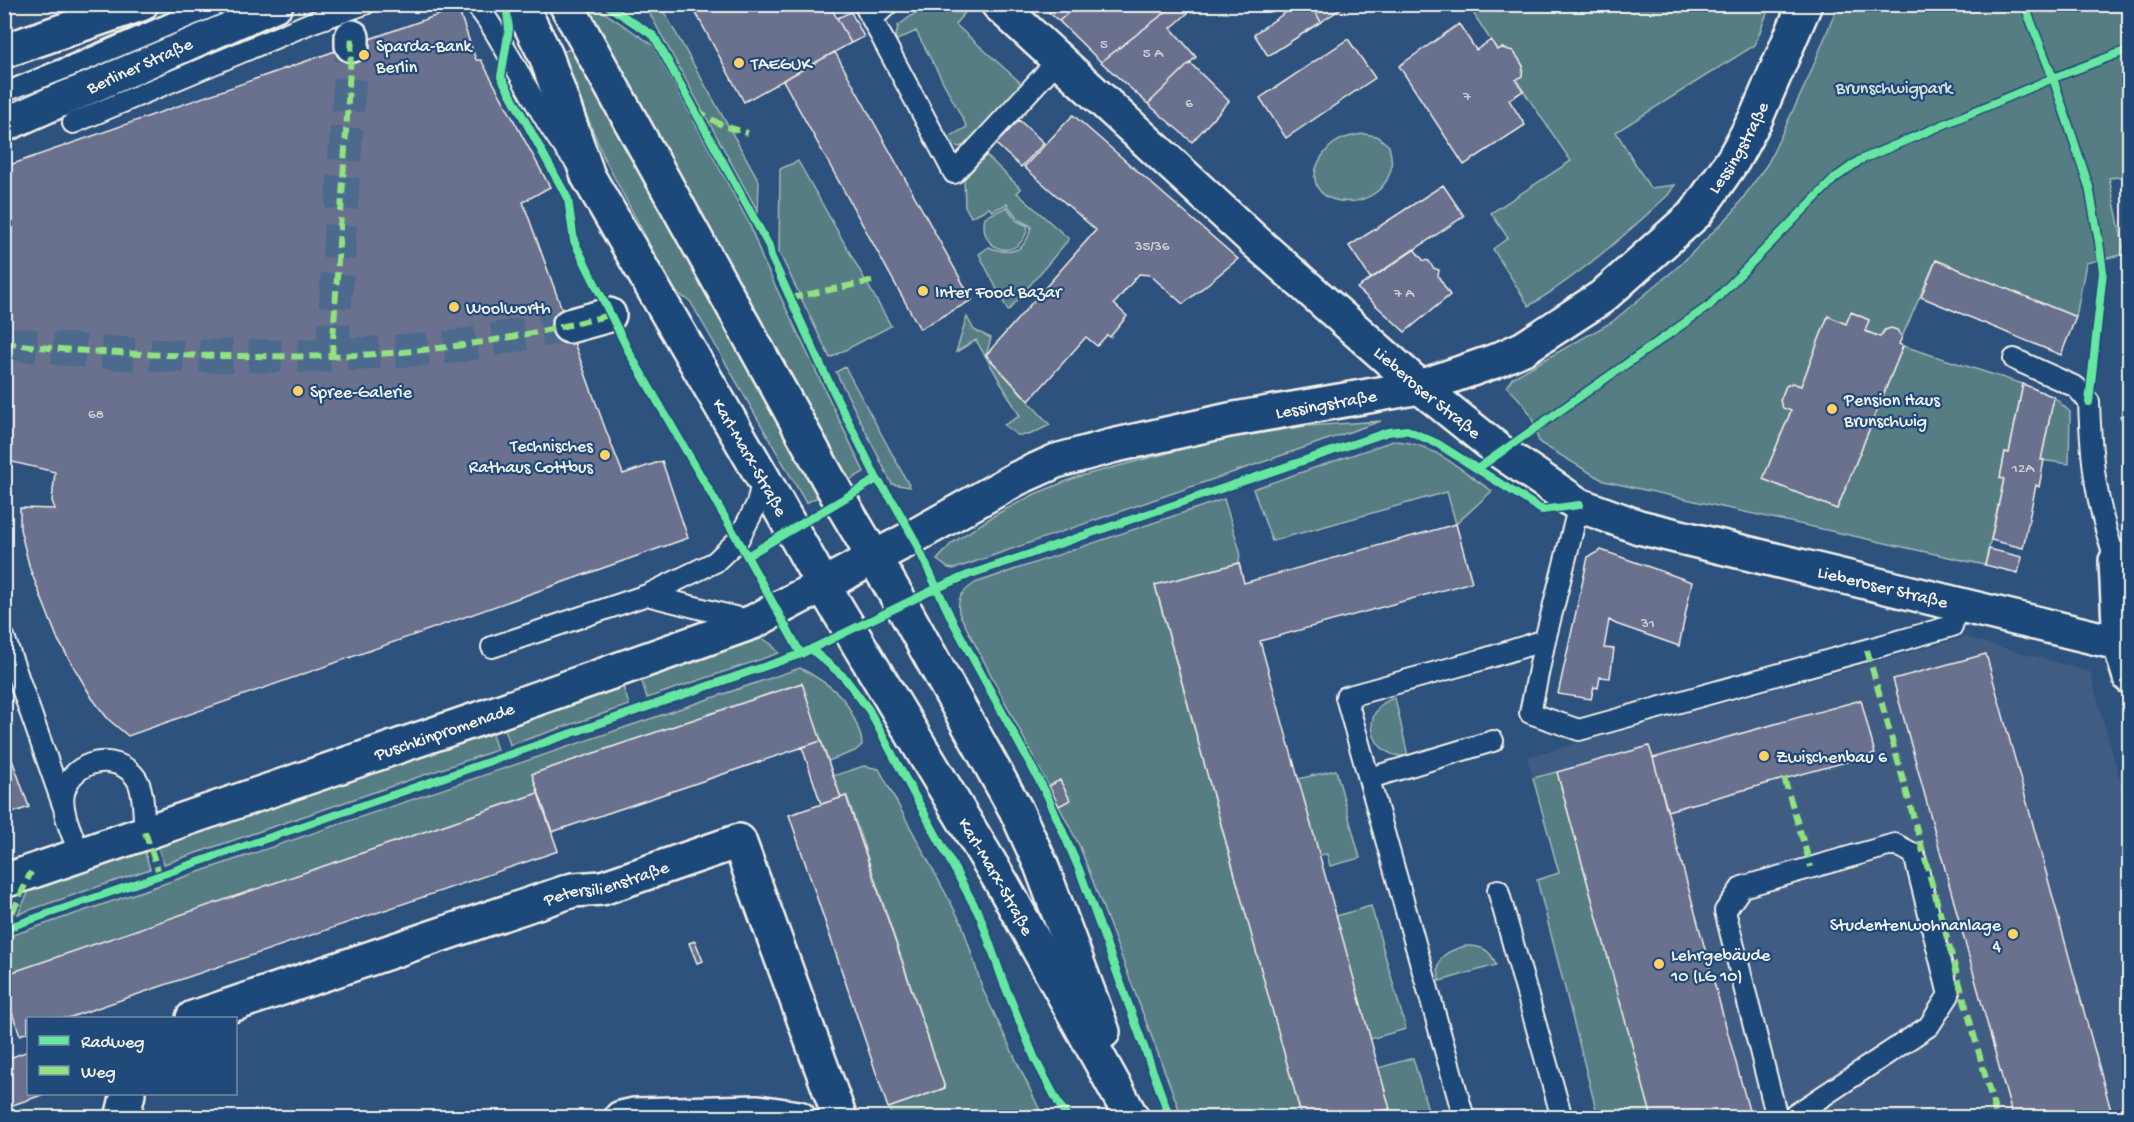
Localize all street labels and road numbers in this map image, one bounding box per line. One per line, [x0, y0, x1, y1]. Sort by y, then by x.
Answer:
street label: Berliner Straße [83, 34, 197, 100]
street label: Lessingstraße [1705, 99, 1775, 198]
street label: Lieberoser Straße [1368, 343, 1485, 445]
street label: Lessingstraße [1274, 387, 1379, 425]
street label: Karl-Marx-Straße [706, 396, 791, 521]
street label: Lieberoser Straße [1815, 563, 1950, 615]
street label: Puschkinpromenade [371, 699, 518, 767]
street label: Karl-Marx-Straße [952, 815, 1037, 940]
street label: Petersilienstraße [541, 858, 673, 912]

